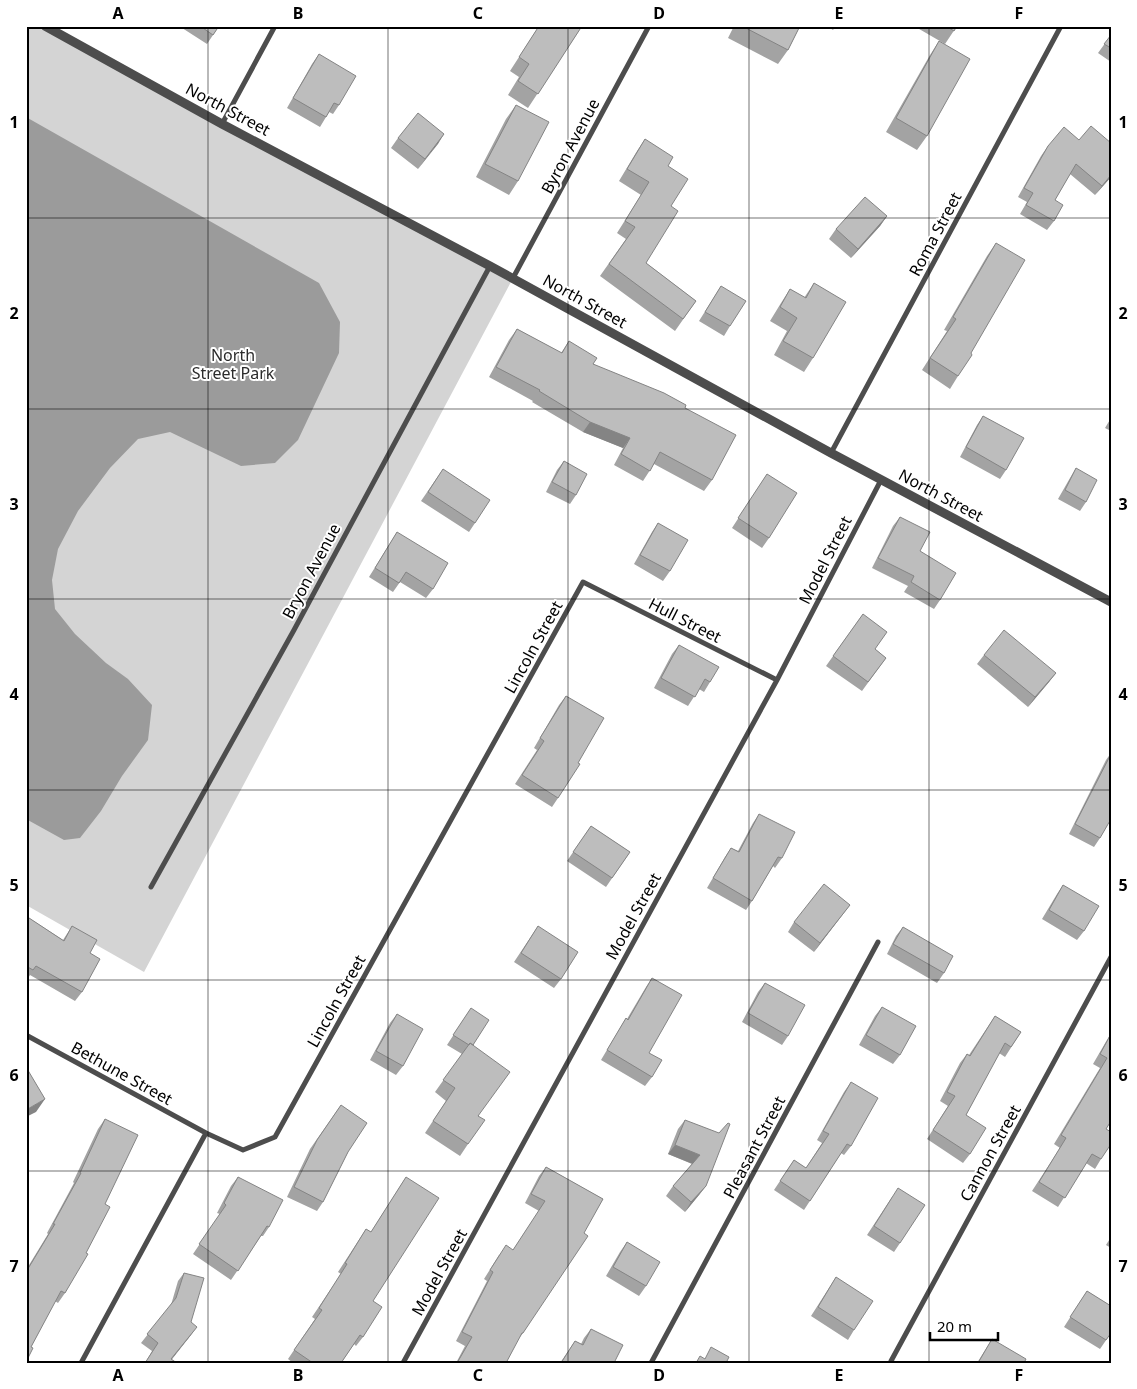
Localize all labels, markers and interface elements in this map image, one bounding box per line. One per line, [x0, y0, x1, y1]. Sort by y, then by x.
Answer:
text: A [112, 2, 124, 24]
text: B [293, 2, 303, 24]
text: C [473, 2, 483, 24]
text: D [653, 2, 665, 24]
text: E [835, 2, 844, 24]
text: F [1015, 2, 1023, 24]
street label: North Street [182, 77, 274, 141]
street label: Byron Avenue [536, 95, 604, 197]
text: 1 [9, 111, 19, 133]
text: 1 [1118, 111, 1128, 133]
street label: Roma Street [904, 188, 967, 280]
street label: North Street [539, 269, 631, 333]
text: 2 [9, 302, 19, 324]
text: 2 [1118, 302, 1128, 324]
park label: North Street Park [192, 344, 275, 384]
street label: North Street [895, 463, 987, 527]
text: 3 [9, 493, 19, 515]
text: 3 [1118, 493, 1128, 515]
street label: Model Street [793, 512, 857, 608]
street label: Bryon Avenue [277, 519, 345, 623]
street label: Hull Street [645, 592, 725, 648]
street label: Lincoln Street [499, 597, 568, 697]
text: 4 [9, 683, 19, 705]
text: 4 [1118, 683, 1128, 705]
street label: Model Street [600, 868, 666, 963]
text: 5 [9, 874, 19, 896]
text: 5 [1118, 874, 1128, 896]
street label: Lincoln Street [302, 951, 371, 1051]
street label: Bethune Street [67, 1036, 177, 1110]
text: 6 [9, 1064, 19, 1086]
text: 6 [1118, 1064, 1128, 1086]
street label: Pleasant Street [718, 1092, 790, 1202]
street label: Cannon Street [954, 1101, 1026, 1205]
street label: Model Street [406, 1224, 472, 1319]
text: 7 [9, 1255, 19, 1277]
text: 7 [1118, 1255, 1128, 1277]
scale bar [930, 1309, 997, 1341]
text: 20 m [937, 1316, 972, 1336]
text: A [112, 1364, 124, 1386]
text: B [293, 1364, 303, 1386]
text: C [473, 1364, 483, 1386]
text: D [653, 1364, 665, 1386]
text: E [835, 1364, 844, 1386]
text: F [1015, 1364, 1023, 1386]

